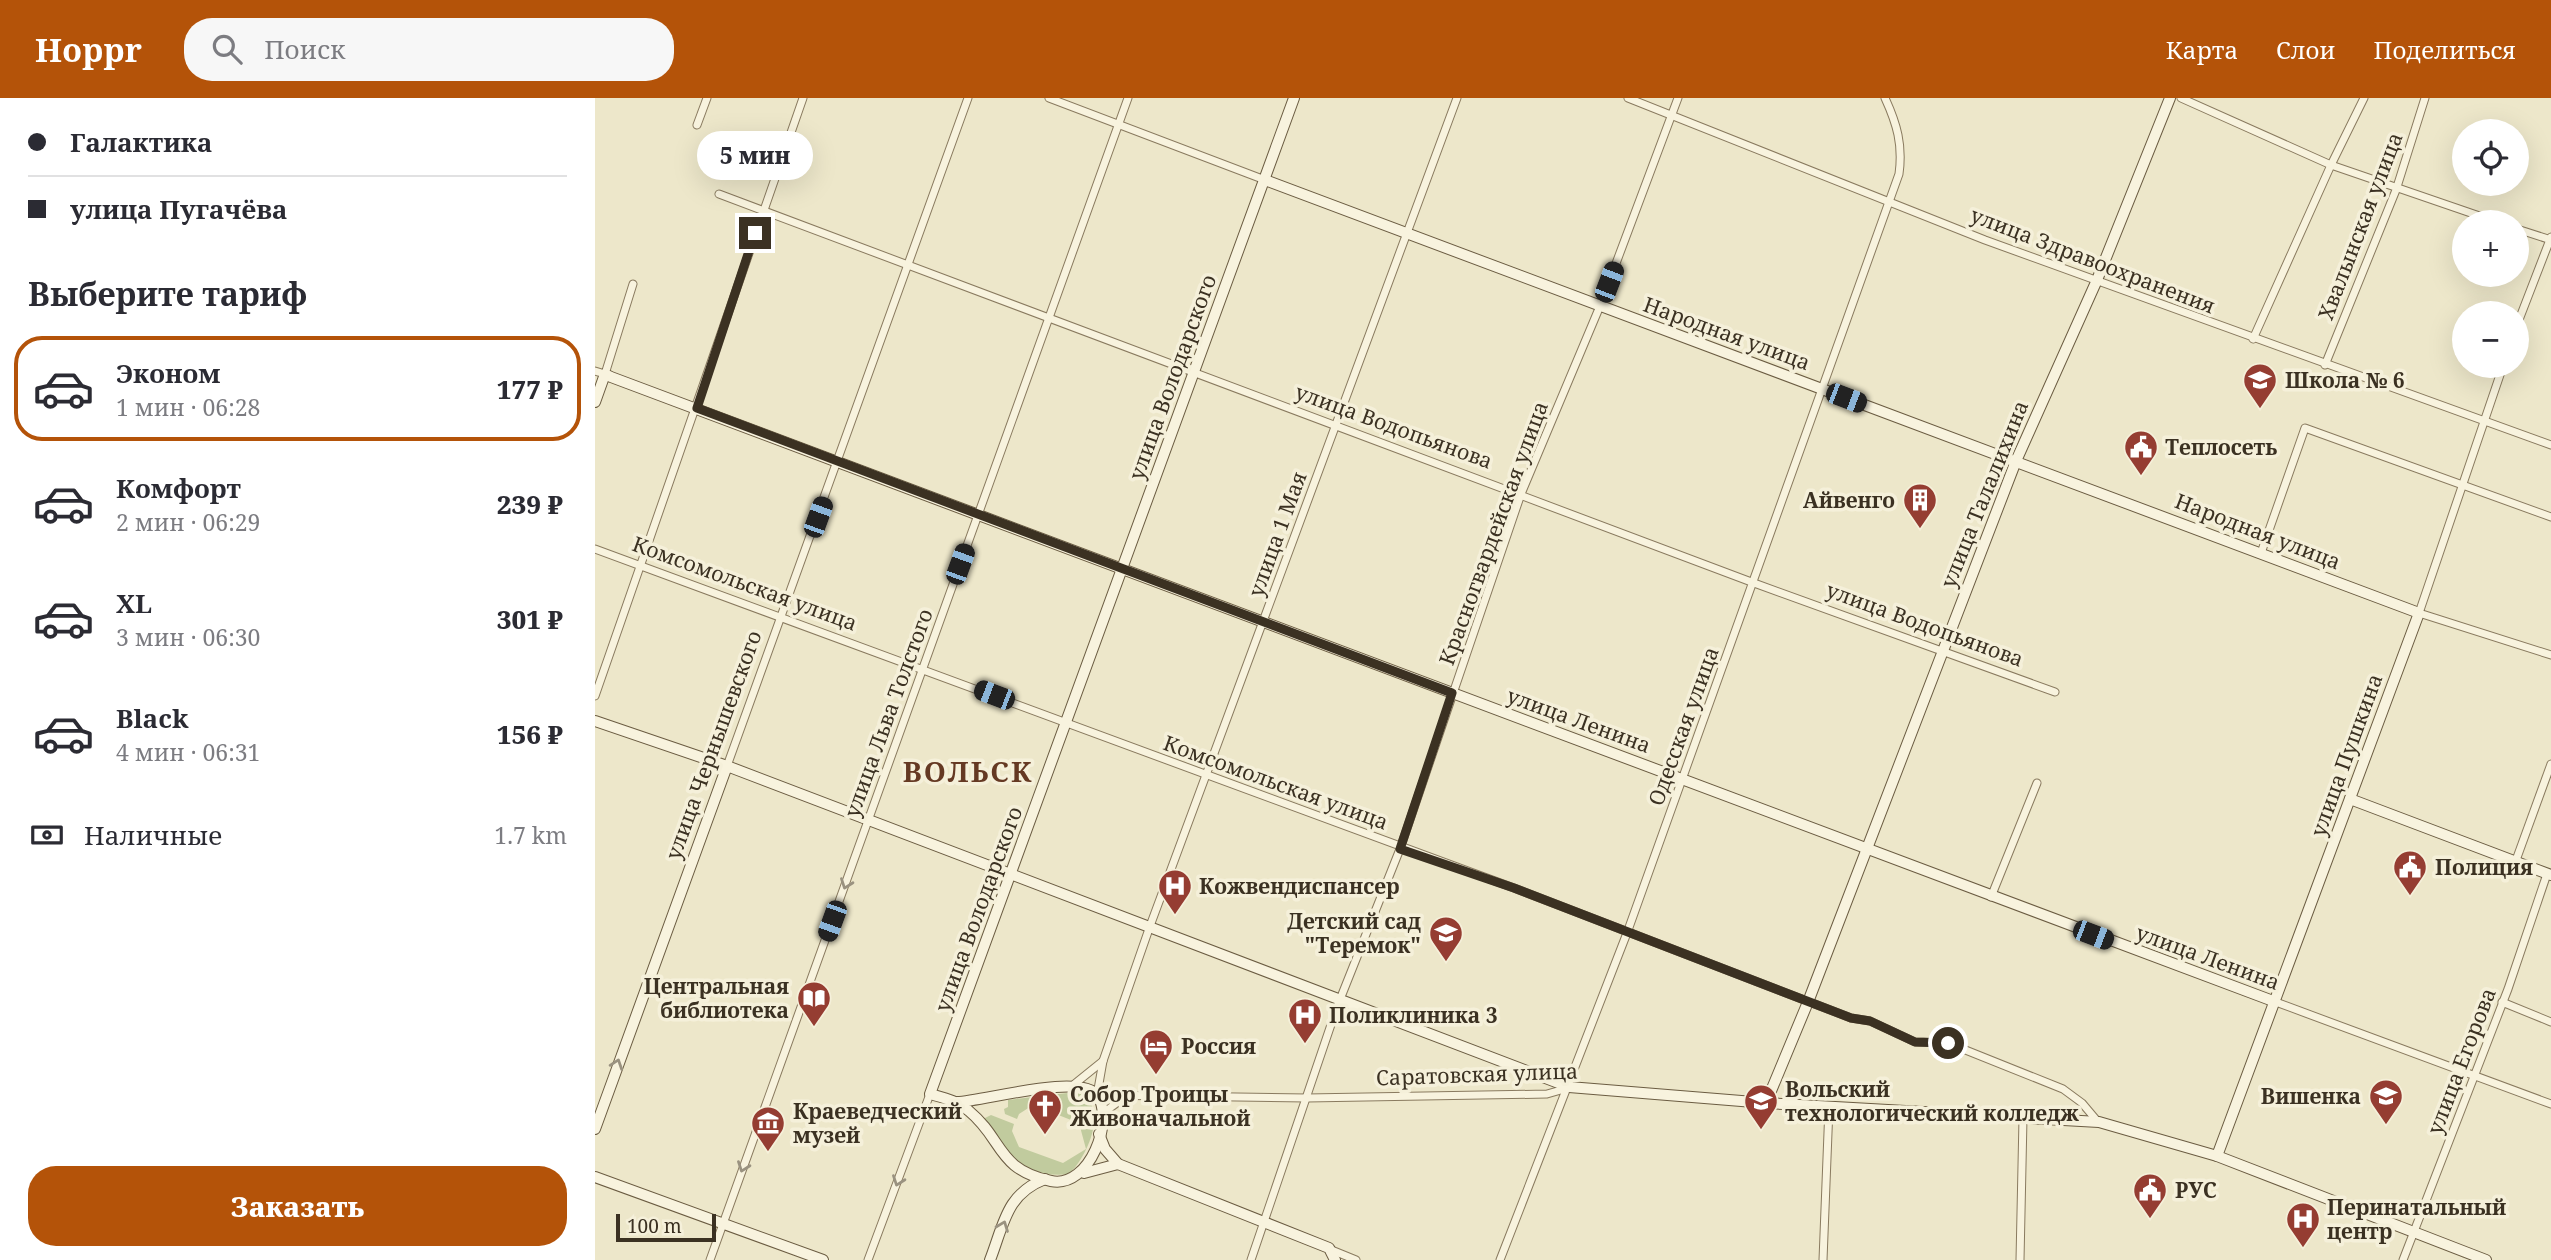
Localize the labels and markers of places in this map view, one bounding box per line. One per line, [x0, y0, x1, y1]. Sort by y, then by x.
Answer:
school or university icon: Школа № 6 [2241, 361, 2279, 410]
place label: Школа № 6 [2285, 366, 2405, 394]
public building icon: Теплосеть [2122, 428, 2160, 477]
place label: Теплосеть [2165, 433, 2277, 461]
building icon: Айвенго [1901, 481, 1939, 530]
place label: Айвенго [1803, 486, 1895, 514]
public building icon: Полиция [2391, 848, 2429, 897]
place label: Полиция [2435, 853, 2533, 881]
hospital icon: Кожвендиспансер [1156, 867, 1194, 916]
place label: Кожвендиспансер [1199, 872, 1400, 900]
place label: Детский сад "Теремок" [1287, 907, 1421, 959]
school or university icon: Детский сад "Теремок" [1427, 914, 1465, 963]
place label: Центральная библиотека [644, 972, 789, 1024]
library icon: Центральная библиотека [795, 979, 833, 1028]
hospital icon: Поликлиника 3 [1286, 996, 1324, 1045]
place label: Поликлиника 3 [1329, 1001, 1498, 1029]
hotel icon: Россия [1137, 1027, 1175, 1076]
place label: Россия [1181, 1032, 1256, 1060]
place label: Вольский технологический колледж [1785, 1075, 2079, 1127]
school or university icon: Вишенка [2367, 1077, 2405, 1126]
place label: Собор Троицы Живоначальной [1070, 1080, 1251, 1132]
school or university icon: Вольский технологический колледж [1742, 1082, 1780, 1131]
place label: Вишенка [2261, 1082, 2361, 1110]
church icon: Собор Троицы Живоначальной [1026, 1087, 1064, 1136]
place label: Краеведческий музей [793, 1097, 962, 1149]
museum icon: Краеведческий музей [749, 1104, 787, 1153]
public building icon: РУС [2131, 1171, 2169, 1220]
place label: РУС [2175, 1176, 2217, 1204]
place label: Перинатальный центр [2327, 1193, 2506, 1245]
hospital icon: Перинатальный центр [2284, 1200, 2322, 1249]

